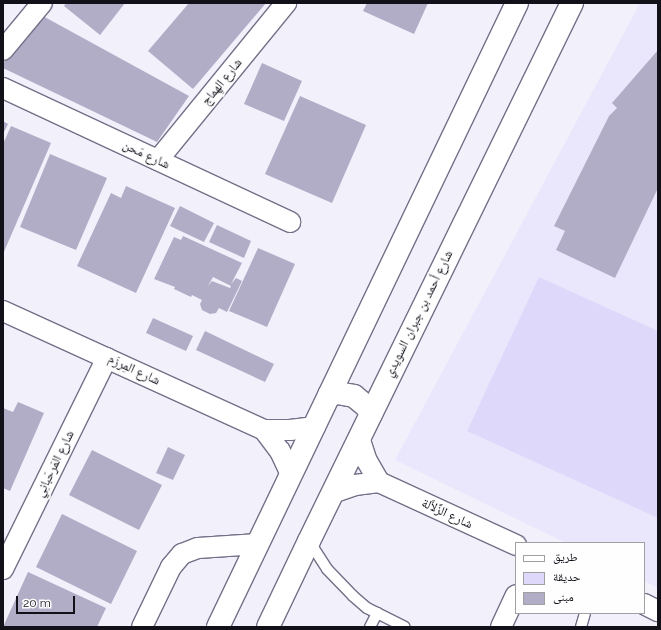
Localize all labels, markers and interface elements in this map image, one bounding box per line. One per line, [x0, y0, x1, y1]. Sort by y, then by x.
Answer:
street label: شارع الهِماج [198, 55, 246, 109]
street label: شارع مَحن [120, 137, 172, 173]
street label: شارع أحمد بن جبران السويدي [381, 248, 457, 380]
street label: شارع المِرزَم [105, 351, 163, 389]
street label: شارع المَرحَبانِي [32, 428, 78, 500]
street label: شارع الزَّلاَّلة [419, 495, 475, 533]
legend [515, 542, 645, 614]
text: طريق [553, 550, 578, 564]
text: حديقة [553, 570, 581, 584]
scale bar [18, 588, 77, 614]
text: مبنى [553, 590, 574, 604]
text: 20 m [23, 596, 51, 610]

